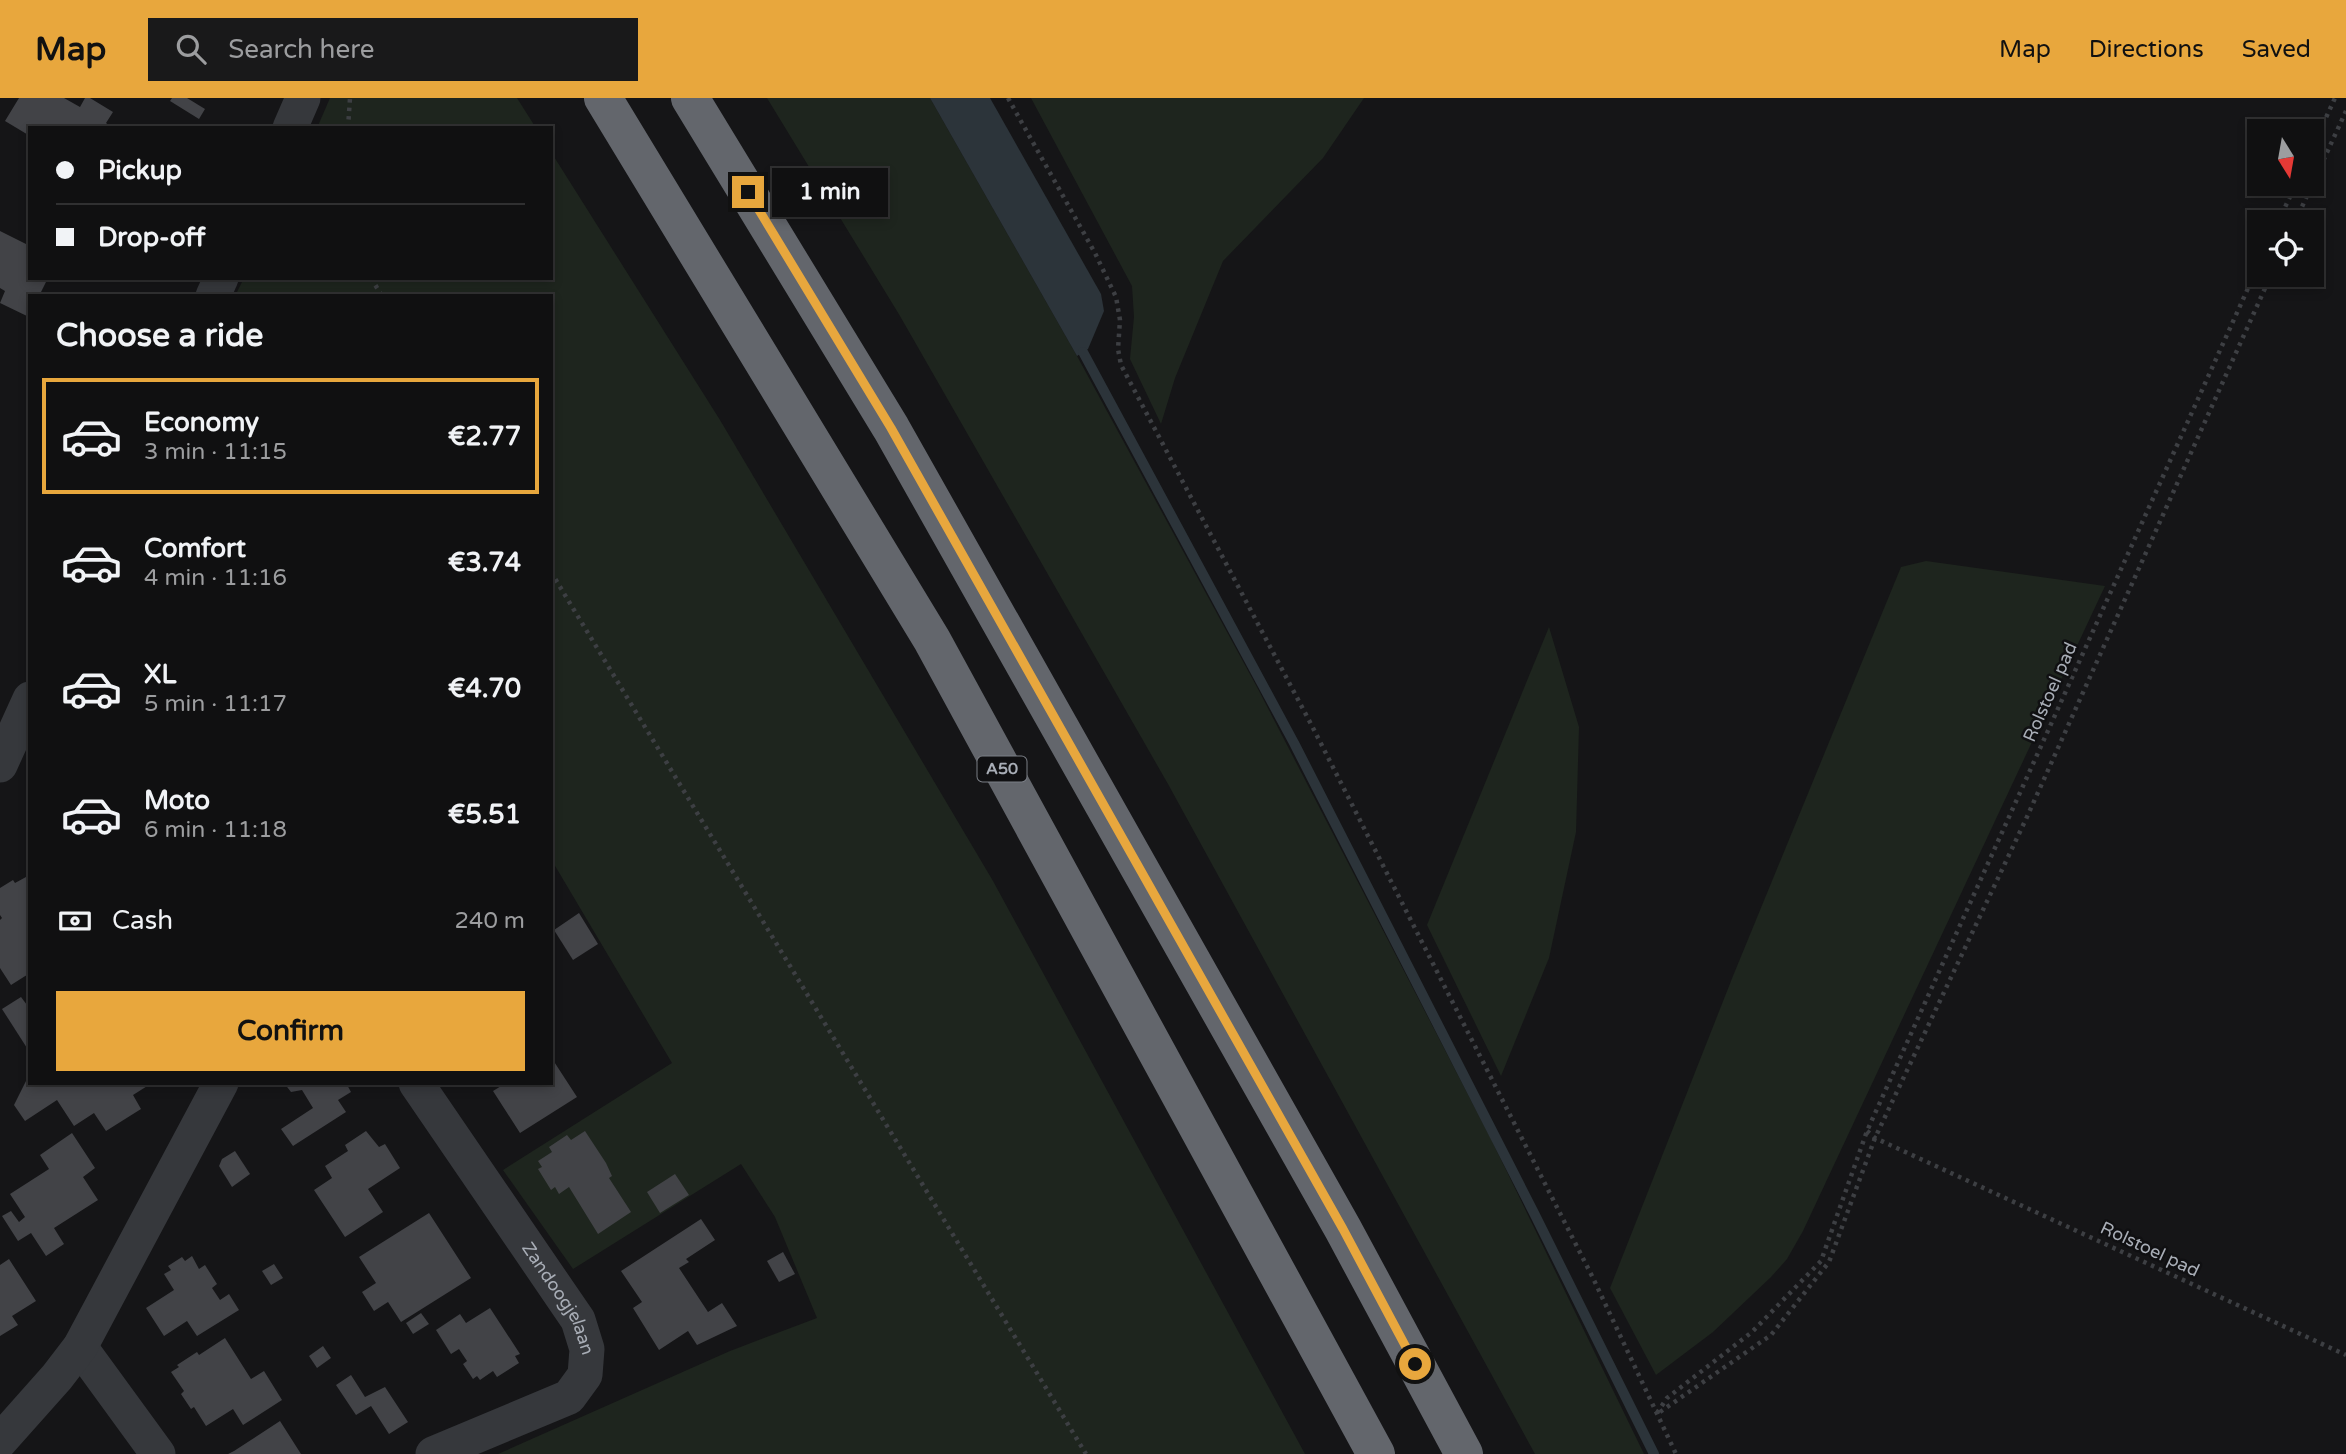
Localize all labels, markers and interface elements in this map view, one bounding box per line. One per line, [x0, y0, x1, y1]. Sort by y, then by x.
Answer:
search box [148, 18, 638, 81]
text: Map [35, 30, 106, 69]
icon: search [172, 30, 210, 68]
text: Search here [228, 34, 374, 65]
text: Map [1999, 35, 2051, 64]
text: Directions [2089, 35, 2204, 64]
text: Saved [2242, 35, 2311, 64]
north arrow [2247, 119, 2324, 196]
map controls [2247, 119, 2324, 287]
text: Pickup [98, 155, 182, 186]
callout: 1 min [772, 168, 888, 217]
route end [732, 176, 764, 208]
text: 1 min [799, 178, 861, 206]
button: locate [2247, 210, 2324, 287]
text: Drop-off [98, 222, 205, 253]
text: Choose a ride [56, 317, 263, 355]
icon: car [60, 405, 123, 468]
text: Economy [144, 407, 259, 438]
text: €2.77 [448, 421, 521, 452]
text: 3 min · 11:15 [144, 438, 287, 466]
icon: car [60, 531, 123, 594]
text: Comfort [144, 533, 246, 564]
text: €3.74 [448, 547, 521, 578]
text: 4 min · 11:16 [144, 564, 287, 592]
street label: Rolstoel pad [2018, 639, 2082, 745]
icon: car [60, 657, 123, 720]
text: XL [144, 659, 176, 690]
text: €4.70 [448, 673, 521, 704]
text: 5 min · 11:17 [144, 690, 287, 718]
road number: A50 [978, 756, 1026, 782]
icon: car [60, 783, 123, 846]
text: Moto [144, 785, 210, 816]
text: €5.51 [448, 799, 521, 830]
text: 6 min · 11:18 [144, 816, 287, 844]
icon: cash [56, 902, 94, 940]
text: Cash [112, 905, 173, 936]
text: 240 m [455, 907, 525, 935]
button: Confirm [56, 991, 525, 1071]
street label: Rolstoel pad [2097, 1216, 2203, 1282]
street label: Zandoogjelaan [517, 1238, 599, 1357]
route start [1399, 1348, 1431, 1380]

